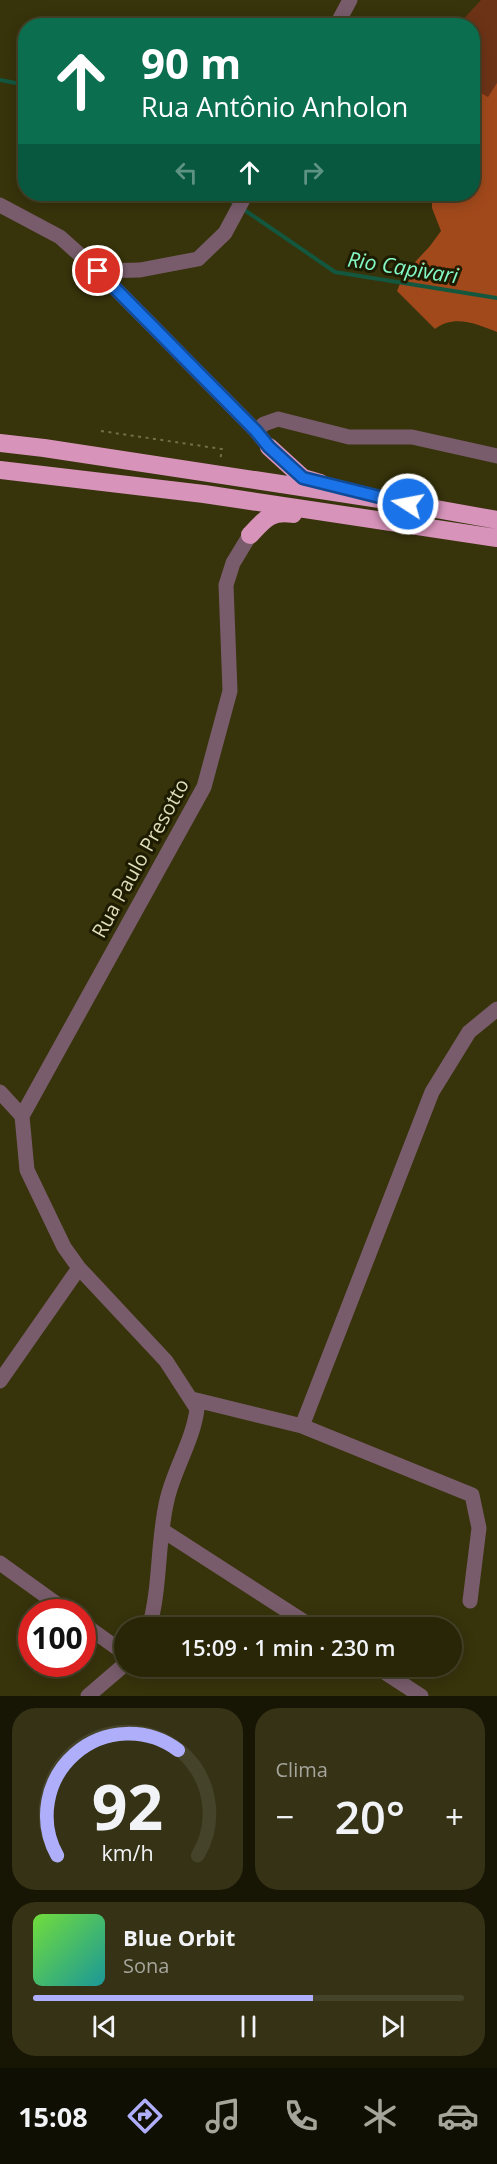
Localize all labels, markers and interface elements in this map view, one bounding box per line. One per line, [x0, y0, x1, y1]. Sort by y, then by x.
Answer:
text: 90 m [141, 34, 241, 91]
icon: ahead [42, 42, 120, 120]
text: Rua Antônio Anholon [141, 88, 408, 125]
icon: left [170, 156, 203, 189]
icon: ahead [233, 156, 266, 189]
icon: right [296, 156, 329, 189]
water label: Rio Capivari [346, 244, 461, 290]
pin [72, 245, 123, 296]
icon: arrive [81, 254, 114, 287]
position arrow [376, 472, 440, 536]
street label: Rua Paulo Presotto [85, 774, 195, 942]
speed limit sign: 100 [18, 1599, 96, 1677]
text: 15:09 · 1 min · 230 m [180, 1632, 396, 1662]
text: Clima [276, 1756, 328, 1783]
text: 92 [92, 1763, 163, 1848]
text: 20° [334, 1786, 405, 1847]
text: − [276, 1794, 294, 1839]
text: + [445, 1794, 464, 1839]
text: km/h [101, 1838, 153, 1867]
text: Blue Orbit [123, 1922, 235, 1952]
text: Sona [123, 1952, 169, 1979]
icon: previous [88, 2010, 121, 2043]
icon: pause [232, 2010, 265, 2043]
icon: next [376, 2010, 409, 2043]
icon: directions [124, 2095, 166, 2137]
icon: music [202, 2095, 244, 2137]
icon: phone [280, 2095, 322, 2137]
icon: climate [359, 2095, 401, 2137]
icon: car [437, 2095, 479, 2137]
text: 15:08 [18, 2098, 88, 2135]

